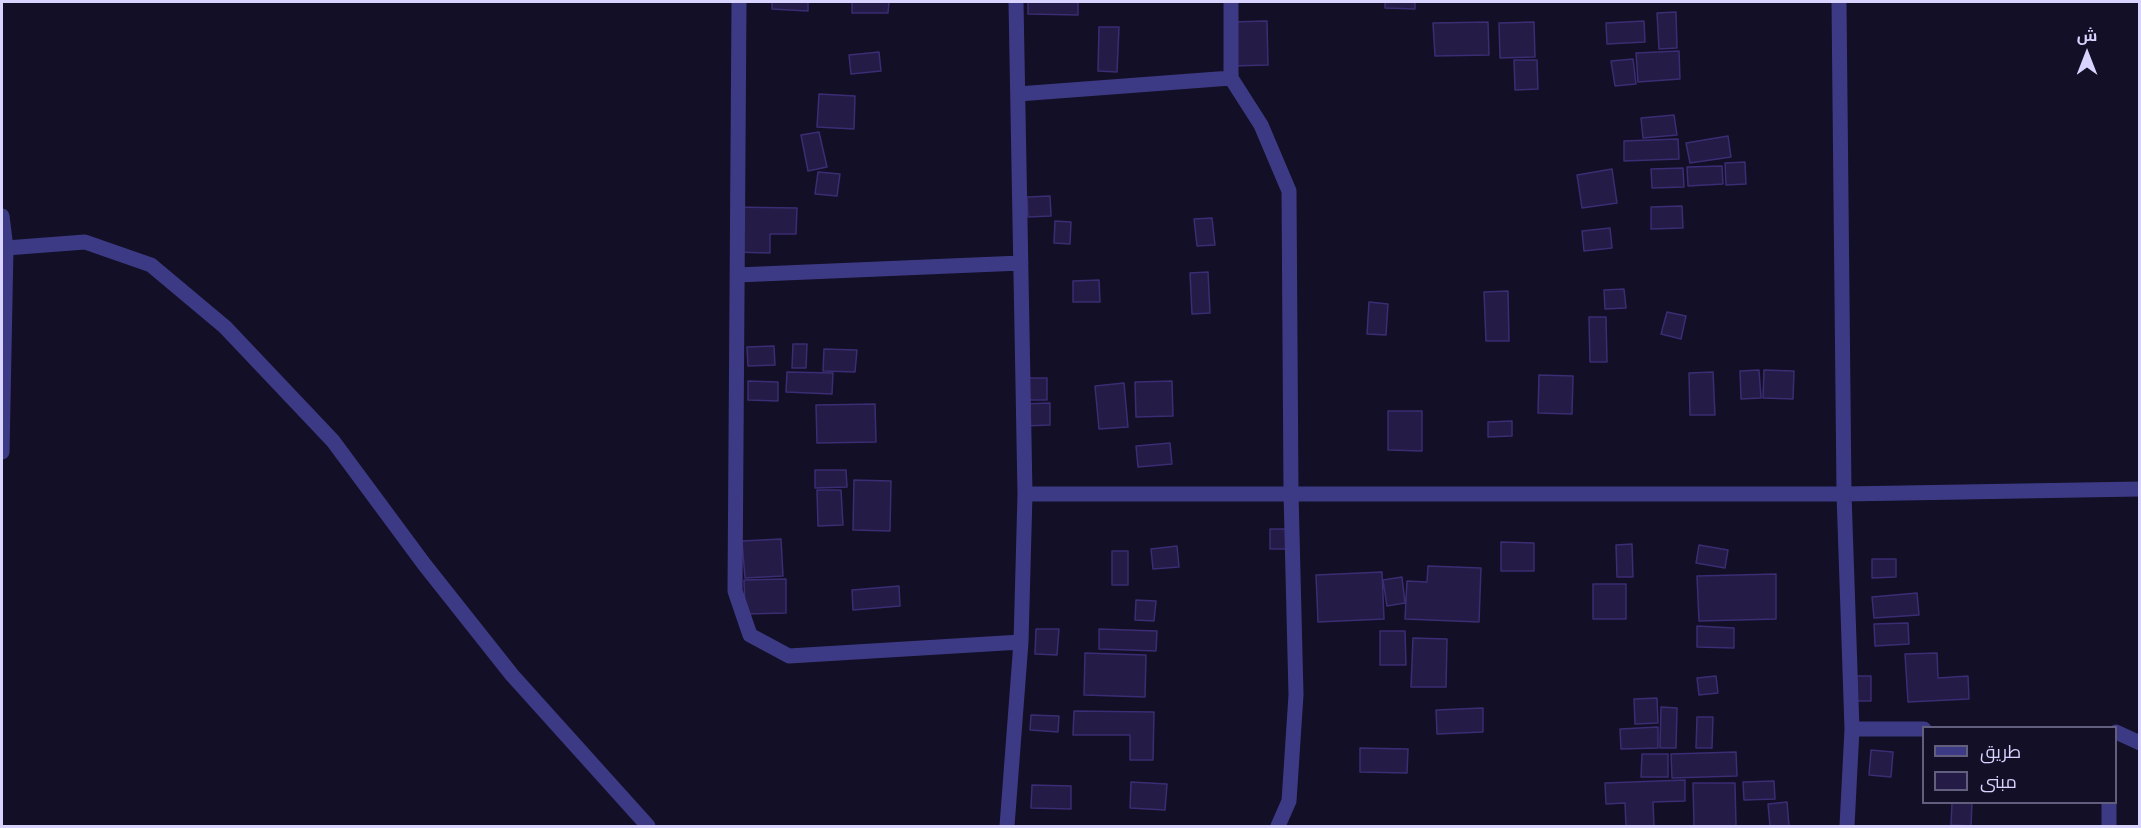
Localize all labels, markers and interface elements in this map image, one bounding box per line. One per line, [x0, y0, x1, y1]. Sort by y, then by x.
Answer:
north arrow [2057, 24, 2117, 84]
text: ش [2077, 26, 2097, 45]
legend [1922, 726, 2117, 804]
text: طريق [1980, 741, 2021, 762]
text: مبنى [1980, 771, 2017, 792]

